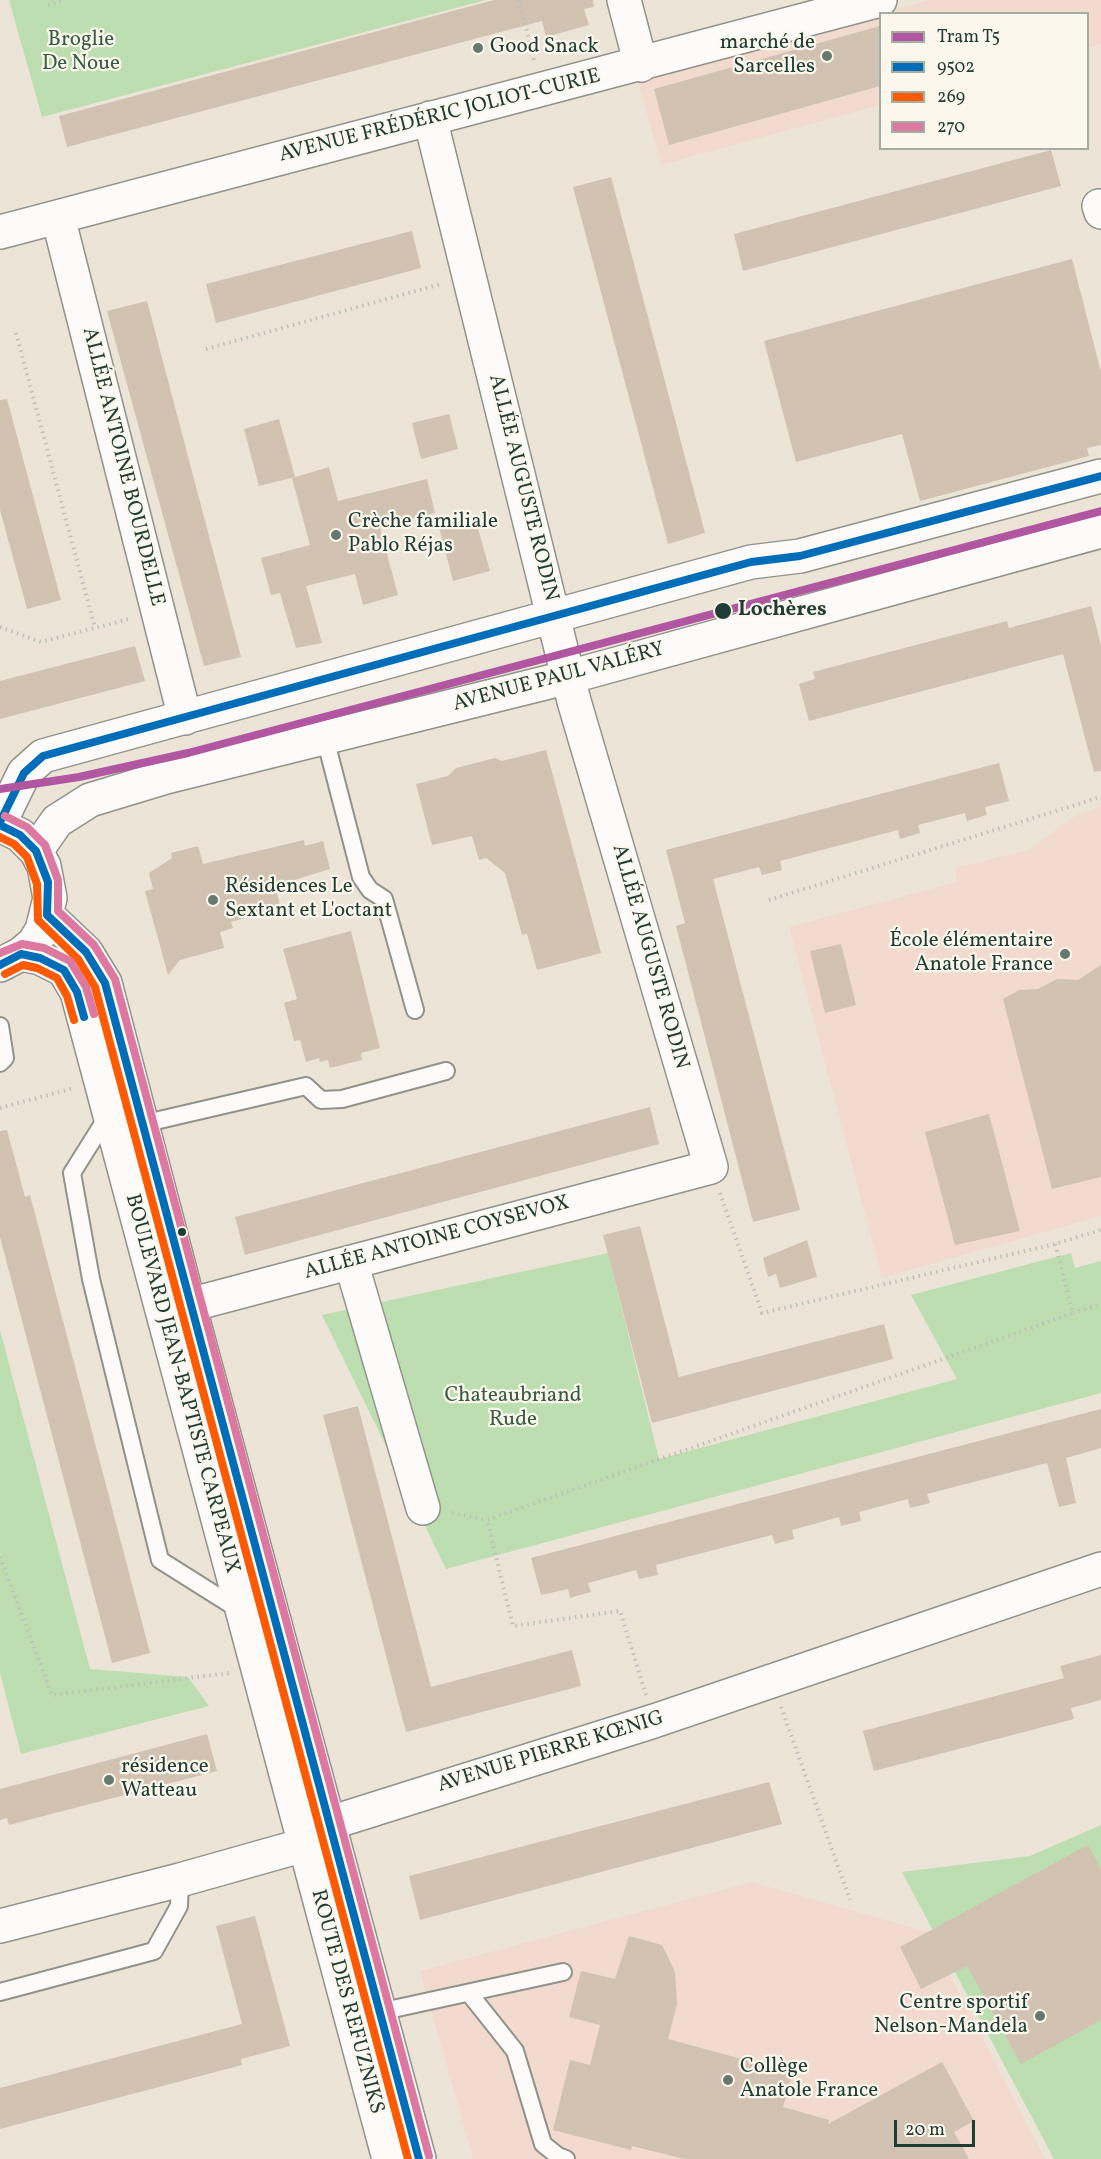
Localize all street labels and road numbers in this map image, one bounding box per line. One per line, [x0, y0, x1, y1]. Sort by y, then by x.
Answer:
street label: AVENUE FRÉDÉRIC JOLIOT-CURIE [277, 65, 603, 169]
street label: ALLÉE ANTOINE BOURDELLE [75, 325, 169, 609]
street label: ALLÉE AUGUSTE RODIN [482, 372, 562, 604]
street label: AVENUE PAUL VALÉRY [451, 638, 667, 718]
street label: ALLÉE AUGUSTE RODIN [605, 842, 693, 1072]
street label: ALLÉE ANTOINE COYSEVOX [302, 1191, 572, 1287]
street label: BOULEVARD JEAN-BAPTISTE CARPEAUX [118, 1192, 244, 1576]
street label: AVENUE PIERRE KŒNIG [435, 1707, 667, 1799]
street label: ROUTE DES REFUZNIKS [304, 1887, 388, 2117]

